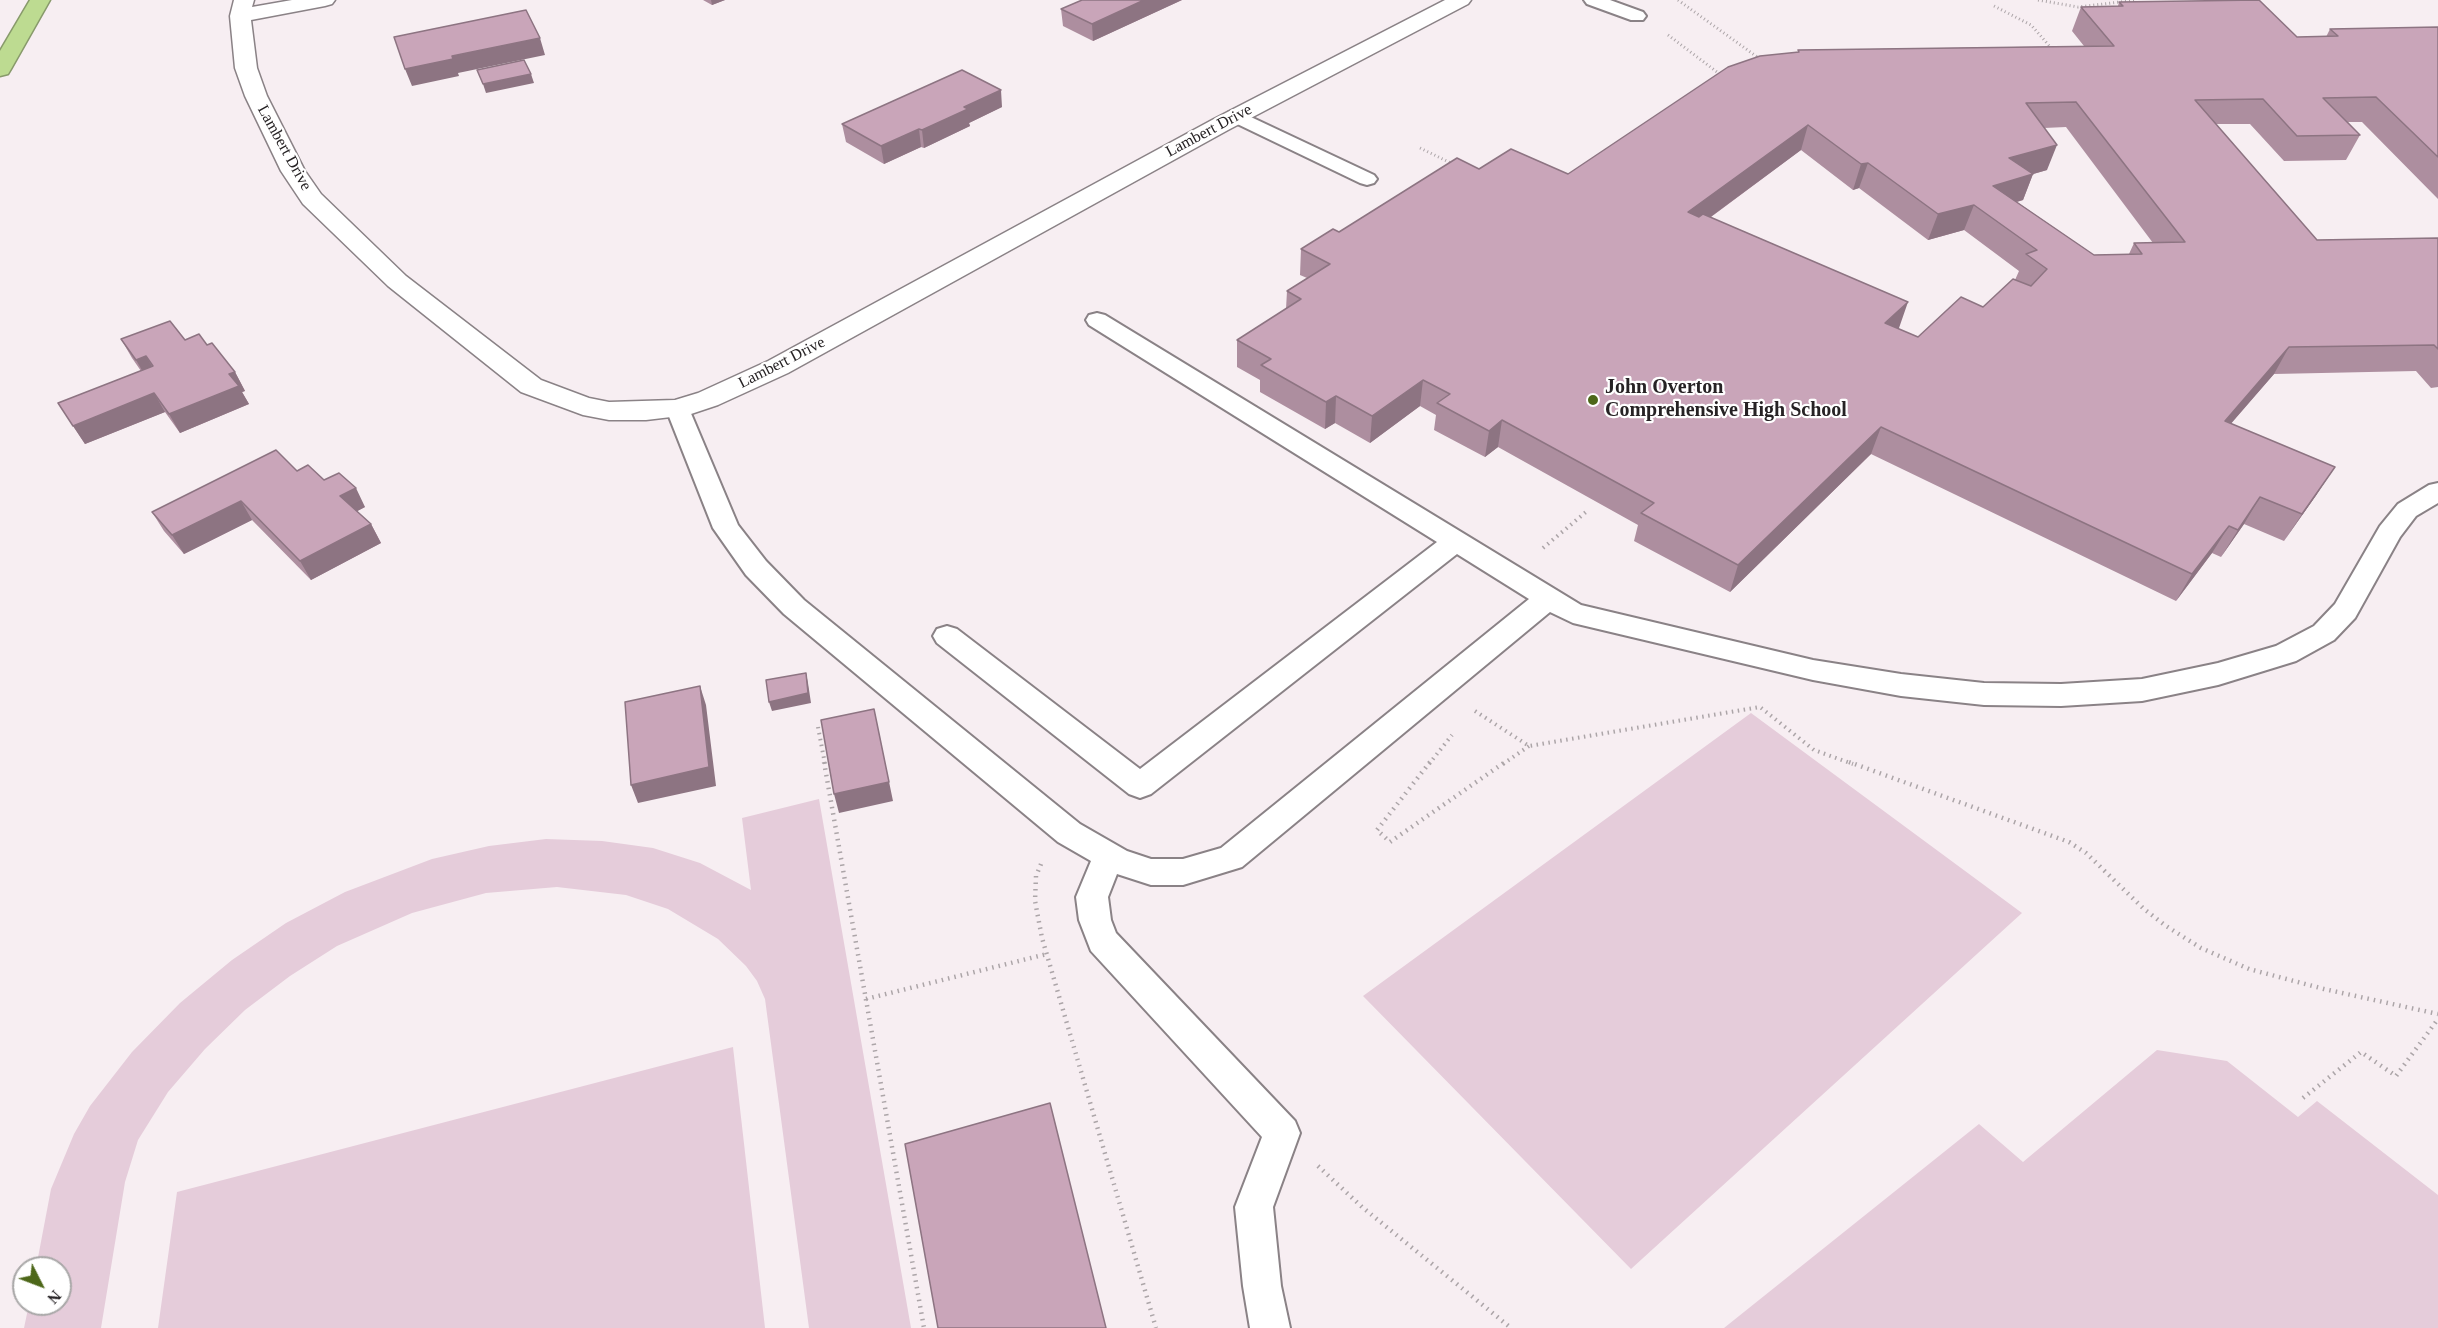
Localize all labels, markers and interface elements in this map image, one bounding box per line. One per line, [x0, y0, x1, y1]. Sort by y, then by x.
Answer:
street label: Lambert Drive [1163, 100, 1255, 162]
street label: Lambert Drive [253, 102, 315, 194]
street label: Lambert Drive [735, 333, 829, 393]
place label: John Overton Comprehensive High School [1605, 376, 1847, 423]
marker: John Overton Comprehensive High School [1586, 393, 1600, 407]
north arrow [12, 1256, 72, 1316]
text: N [44, 1287, 64, 1307]

